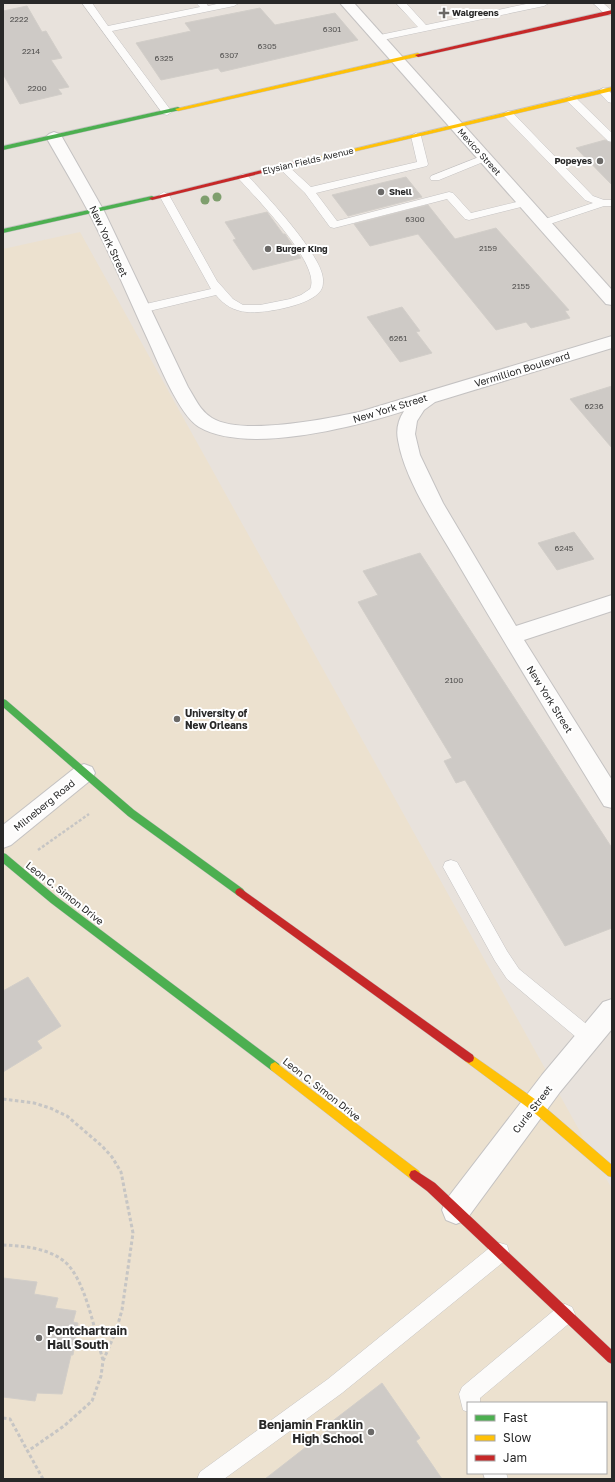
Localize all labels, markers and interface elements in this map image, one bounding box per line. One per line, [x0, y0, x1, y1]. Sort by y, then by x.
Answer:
place label: Walgreens [452, 7, 499, 18]
marker: Walgreens [439, 8, 449, 18]
house number: 2222 [10, 14, 29, 24]
house number: 6301 [323, 24, 341, 34]
house number: 6305 [257, 41, 277, 51]
house number: 2214 [22, 46, 40, 56]
house number: 6307 [220, 50, 238, 60]
house number: 6325 [155, 53, 174, 63]
house number: 2200 [27, 83, 47, 93]
street label: Mexico Street [455, 126, 504, 178]
street label: Elysian Fields Avenue [261, 145, 355, 176]
place label: Popeyes [554, 155, 592, 166]
marker: Popeyes [595, 156, 605, 166]
place label: Shell [389, 186, 412, 197]
marker: Shell [376, 187, 386, 197]
street label: New York Street [87, 204, 131, 278]
house number: 6300 [405, 214, 425, 224]
place label: Burger King [276, 243, 328, 254]
house number: 2159 [479, 243, 497, 253]
marker: Burger King [263, 244, 273, 254]
house number: 2155 [512, 281, 530, 291]
house number: 6261 [389, 333, 407, 343]
street label: Vermillion Boulevard [473, 349, 571, 389]
street label: New York Street [351, 391, 429, 425]
house number: 6236 [585, 401, 604, 411]
house number: 6245 [555, 543, 574, 553]
street label: New York Street [524, 663, 576, 735]
house number: 2100 [445, 675, 463, 685]
place label: University of New Orleans [185, 707, 248, 731]
marker: University of New Orleans [172, 714, 182, 724]
street label: Milneberg Road [11, 777, 77, 833]
street label: Leon C. Simon Drive [24, 859, 106, 927]
street label: Leon C. Simon Drive [281, 1055, 363, 1123]
street label: Curie Street [510, 1083, 554, 1135]
place label: Pontchartrain Hall South [47, 1323, 127, 1352]
marker: Pontchartrain Hall South [34, 1333, 44, 1343]
legend [467, 1402, 607, 1474]
text: Fast [503, 1410, 528, 1425]
place label: Benjamin Franklin High School [259, 1417, 363, 1446]
marker: Benjamin Franklin High School [366, 1427, 376, 1437]
text: Slow [503, 1430, 531, 1445]
text: Jam [503, 1450, 527, 1465]

